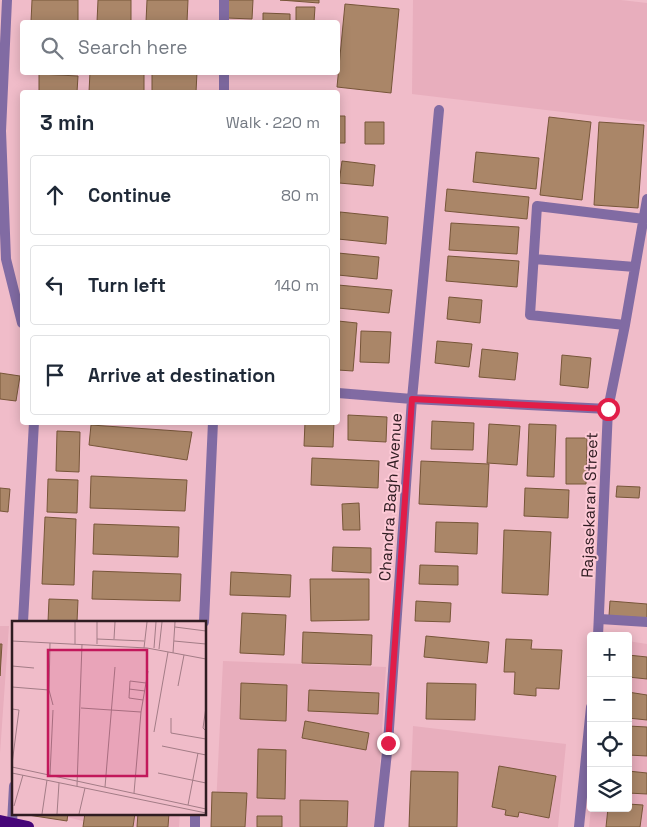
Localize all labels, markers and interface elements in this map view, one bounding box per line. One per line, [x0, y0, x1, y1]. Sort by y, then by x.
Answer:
search box [20, 20, 340, 75]
icon: search [38, 34, 66, 62]
text: Search here [78, 35, 188, 60]
text: 3 min [40, 109, 95, 136]
text: Walk · 220 m [226, 112, 320, 133]
icon: ahead [41, 181, 69, 209]
text: Continue [88, 183, 171, 208]
text: 80 m [281, 185, 319, 206]
icon: left [41, 271, 69, 299]
text: Turn left [88, 273, 166, 298]
text: 140 m [274, 275, 319, 296]
icon: arrive [41, 361, 69, 389]
text: Arrive at destination [88, 363, 276, 388]
route start [597, 398, 620, 421]
street label: Chandra Bagh Avenue [374, 412, 407, 582]
street label: Rajasekaran Street [576, 432, 603, 578]
inset map [12, 621, 206, 814]
map controls [587, 632, 632, 812]
button: + [587, 632, 632, 677]
button: − [587, 677, 632, 722]
button: locate [587, 722, 632, 767]
route end [377, 732, 400, 755]
button: layers [587, 767, 632, 812]

